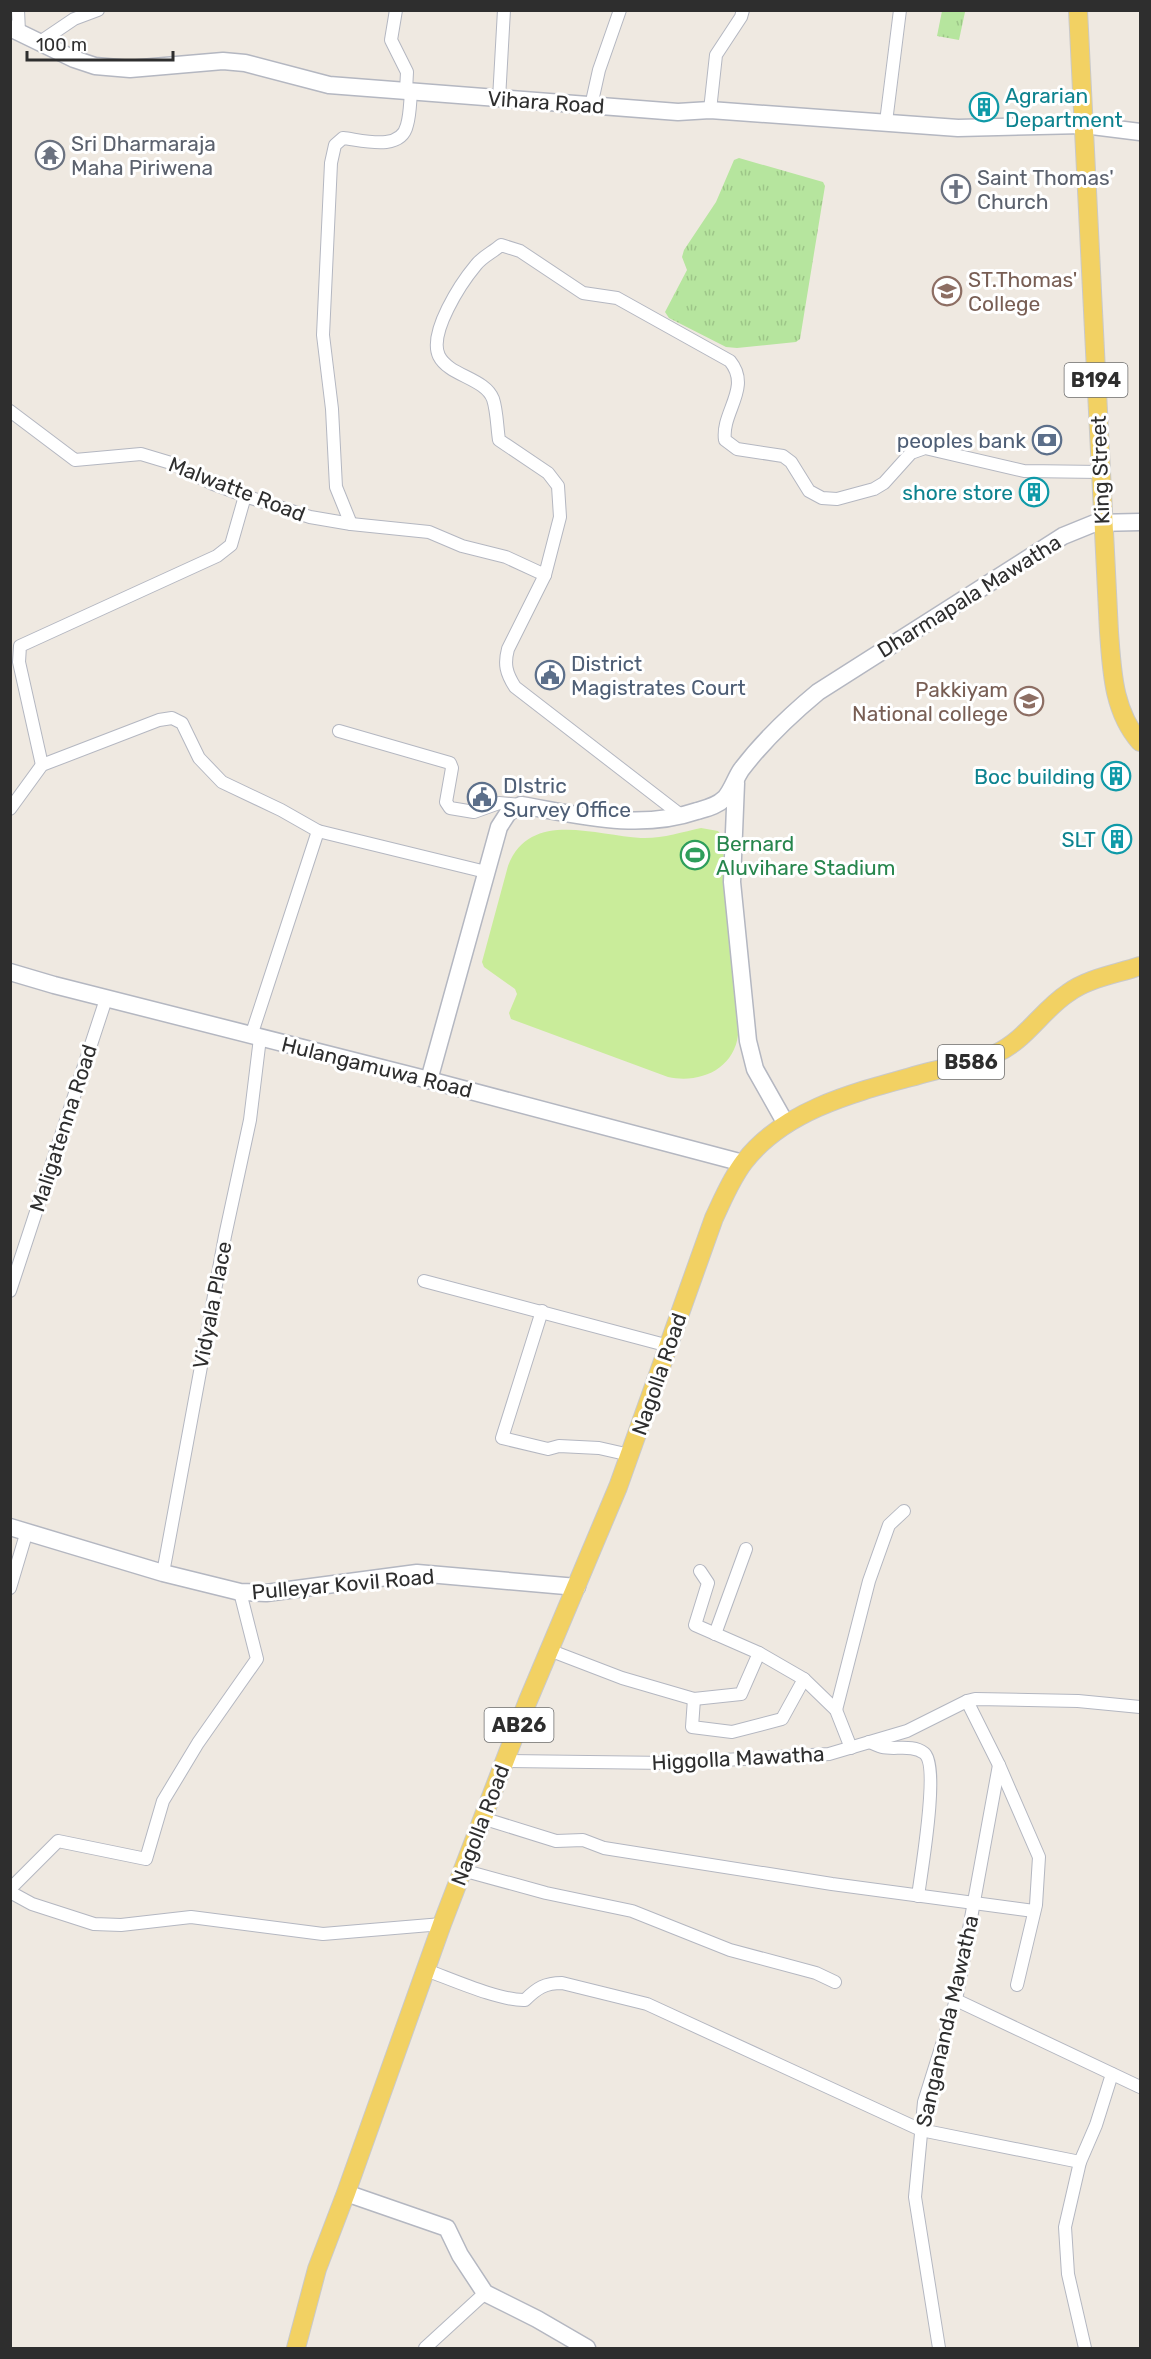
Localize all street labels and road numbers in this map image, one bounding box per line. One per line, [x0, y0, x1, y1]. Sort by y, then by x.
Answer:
street label: Vihara Road [487, 85, 605, 119]
road number: B194 [1064, 363, 1128, 397]
street label: King Street [1086, 415, 1114, 525]
street label: Malwatte Road [165, 451, 309, 527]
street label: Dharmapala Mawatha [873, 529, 1065, 663]
street label: Hulangamuwa Road [279, 1031, 475, 1103]
street label: Maligatenna Road [24, 1041, 102, 1215]
road number: B586 [938, 1045, 1004, 1079]
street label: Vidyala Place [187, 1239, 237, 1371]
street label: Nagolla Road [626, 1310, 692, 1438]
street label: Pulleyar Kovil Road [251, 1564, 435, 1604]
road number: AB26 [484, 1708, 554, 1742]
street label: Higgolla Mawatha [651, 1741, 825, 1775]
street label: Nagolla Road [445, 1761, 515, 1889]
street label: Sangananda Mawatha [910, 1913, 984, 2129]

